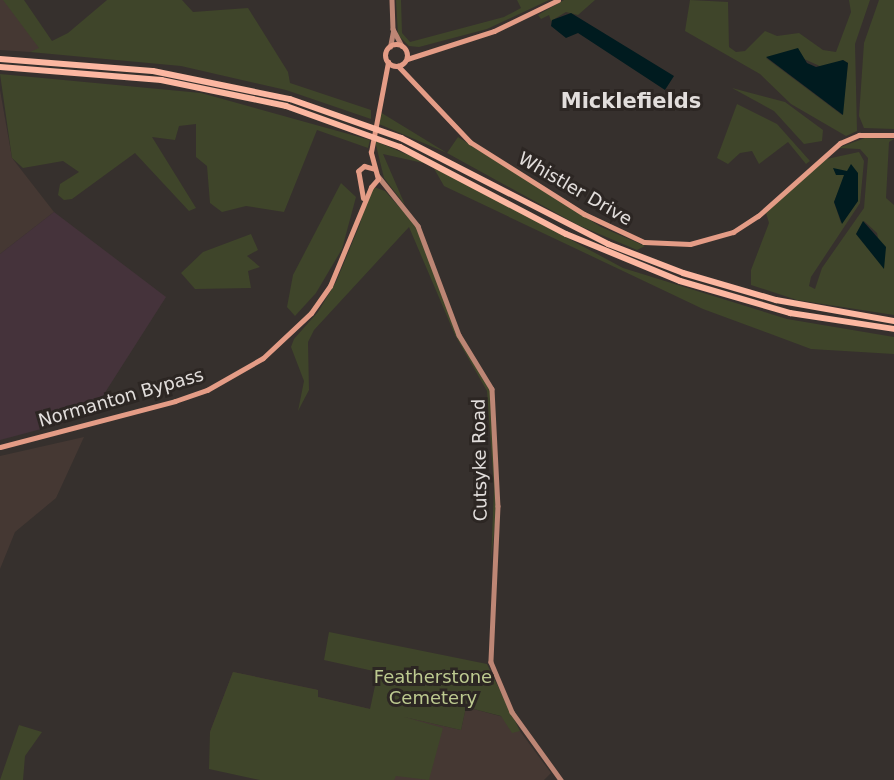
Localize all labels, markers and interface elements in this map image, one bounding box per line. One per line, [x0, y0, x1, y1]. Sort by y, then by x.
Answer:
district label: Micklefields [561, 88, 701, 114]
street label: Whistler Drive [514, 148, 636, 230]
street label: Normanton Bypass [36, 364, 206, 432]
street label: Cutsyke Road [468, 398, 492, 522]
park label: Featherstone Cemetery [374, 667, 492, 710]

